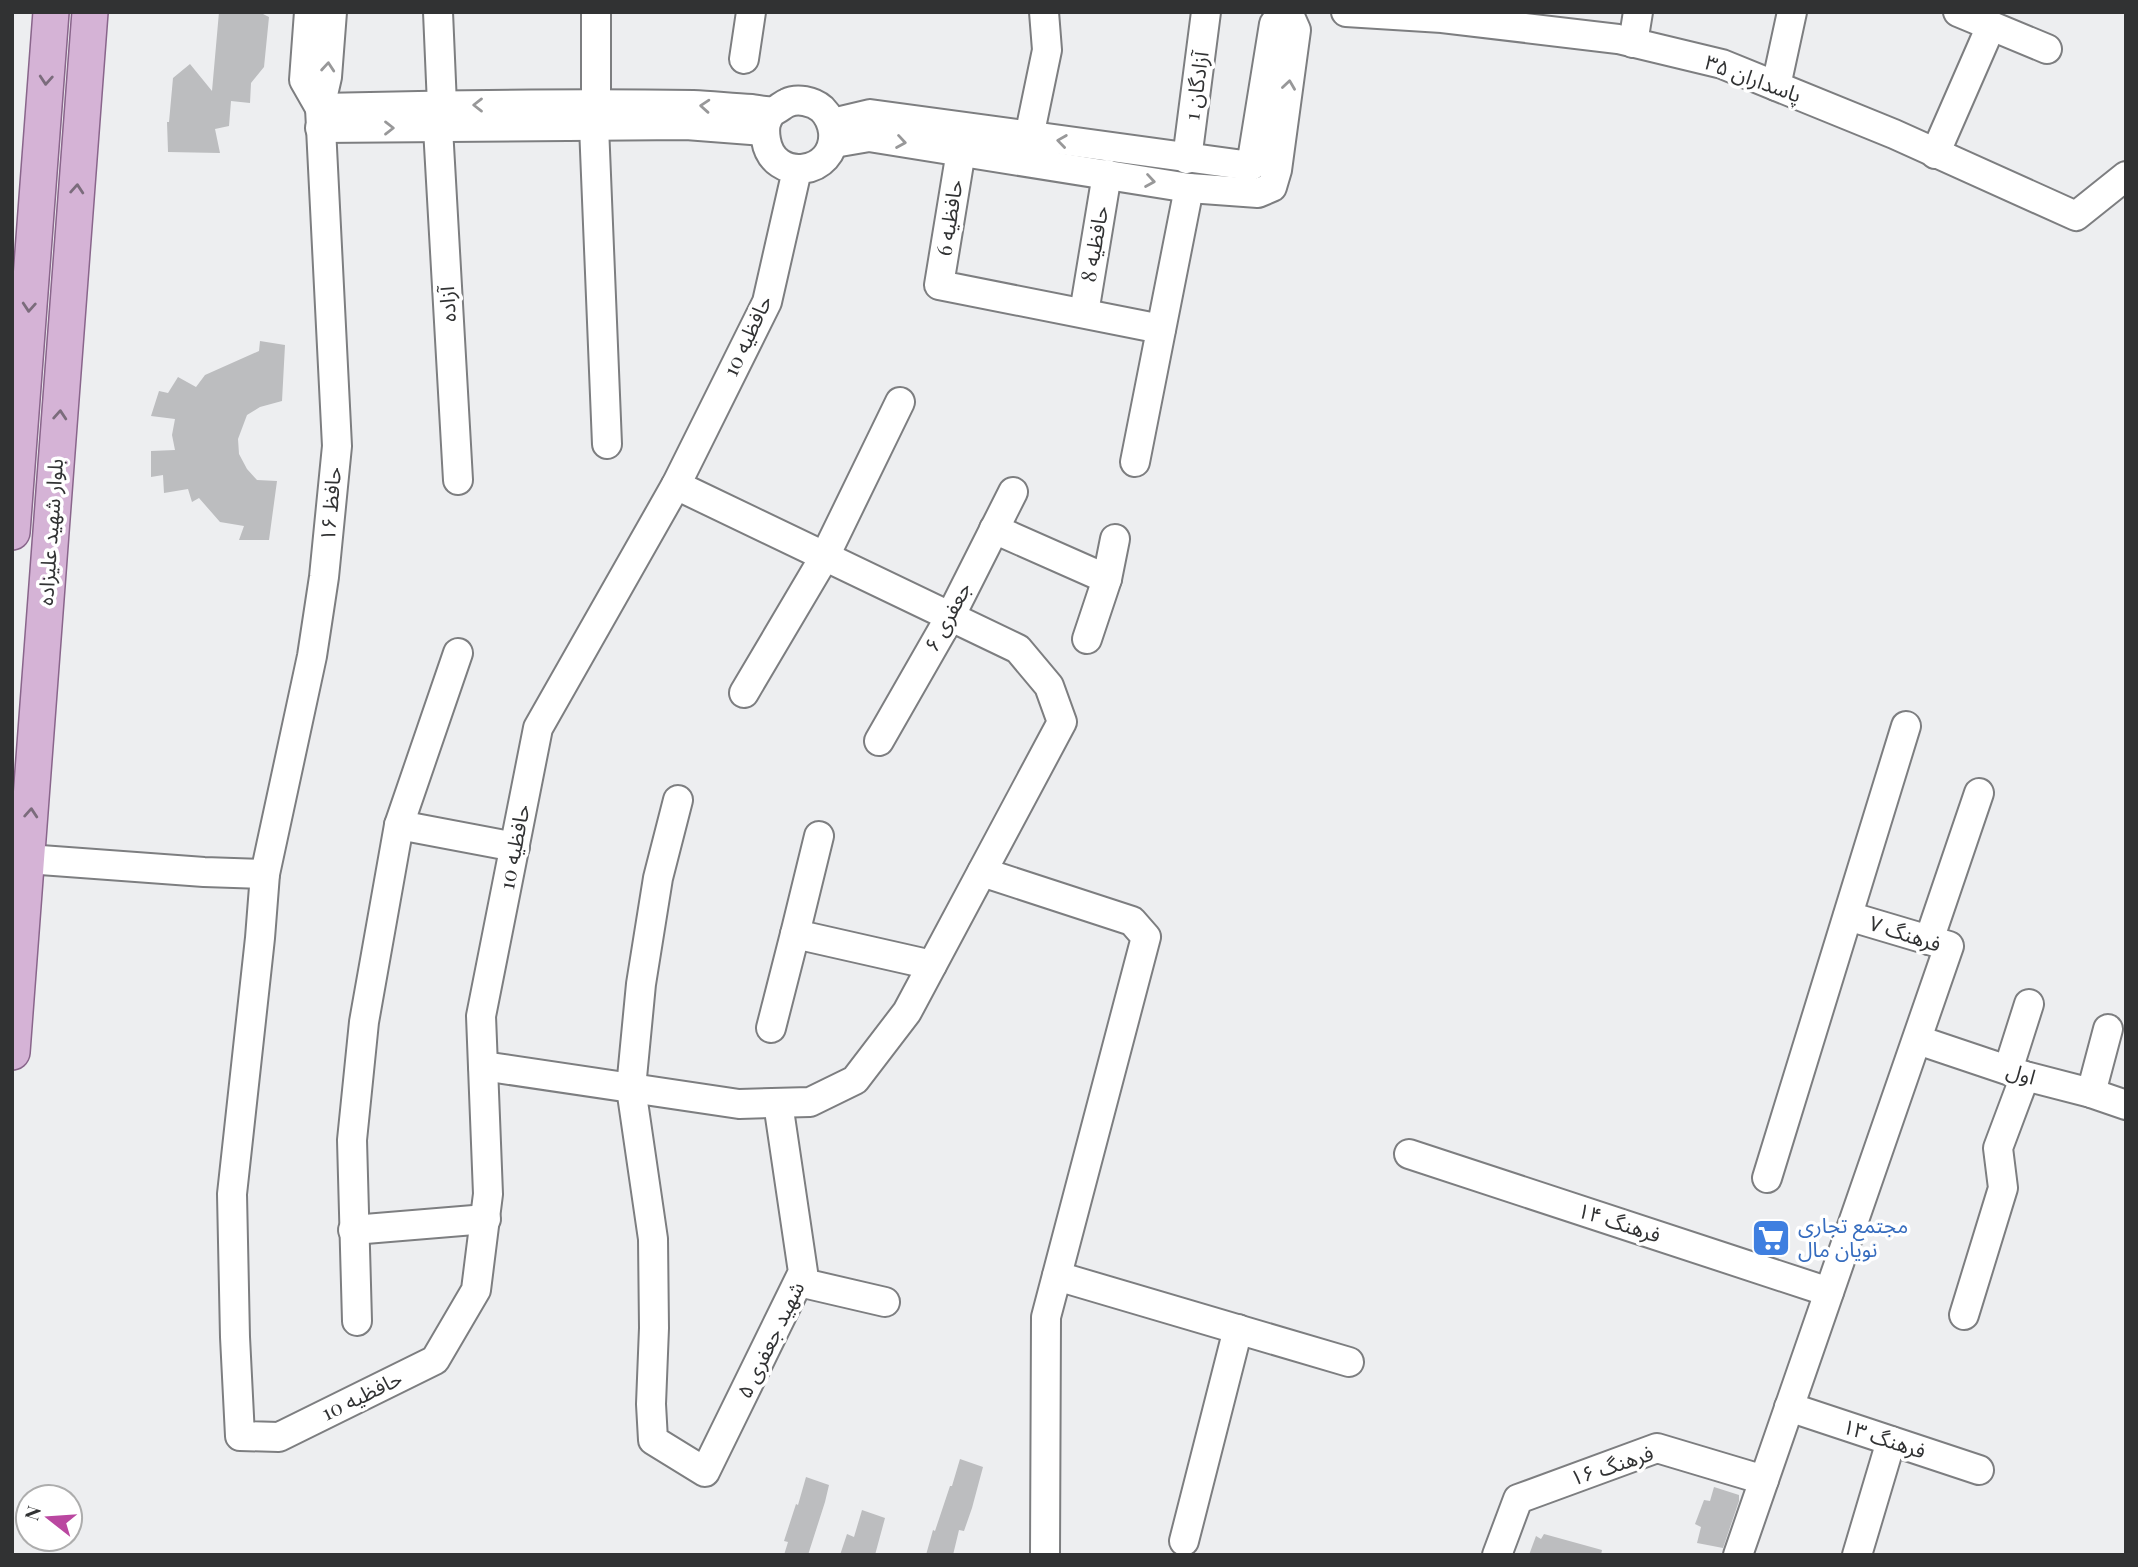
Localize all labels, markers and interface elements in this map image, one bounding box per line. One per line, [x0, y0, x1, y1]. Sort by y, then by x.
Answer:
street label: پاسداران ۳۵ [1701, 47, 1806, 109]
street label: آزادگان 1 [1176, 49, 1214, 122]
one-way arrow [320, 61, 335, 72]
one-way arrow [39, 75, 54, 86]
one-way arrow [1281, 79, 1296, 91]
one-way arrow [472, 97, 482, 113]
one-way arrow [699, 99, 710, 114]
one-way arrow [384, 120, 394, 136]
one-way arrow [895, 134, 907, 149]
one-way arrow [1056, 134, 1067, 149]
one-way arrow [1144, 173, 1156, 188]
street label: حافظیه 6 [928, 178, 968, 258]
one-way arrow [69, 183, 84, 194]
street label: حافظیه 8 [1073, 203, 1114, 284]
street label: آزاده [431, 285, 461, 323]
street label: حافظیه 10 [715, 290, 777, 380]
one-way arrow [22, 302, 37, 313]
one-way arrow [52, 410, 67, 421]
street label: بلوار شهید علیزاده [30, 457, 68, 606]
street label: حافظ ۱۶ [312, 465, 346, 542]
street label: جعفری ۶ [916, 576, 976, 656]
street label: حافظیه 10 [491, 802, 535, 892]
one-way arrow [23, 808, 38, 819]
street label: فرهنگ ۷ [1866, 907, 1945, 957]
street label: اول [2004, 1054, 2040, 1090]
street label: فرهنگ ۱۴ [1574, 1195, 1665, 1248]
place label: مجتمع تجاری نویان مال [1798, 1210, 1908, 1262]
supermarket icon: مجتمع تجاری نویان مال [1750, 1217, 1792, 1259]
street label: شهید جعفری ۵ [729, 1276, 810, 1402]
street label: حافظیه 10 [316, 1363, 406, 1426]
street label: فرهنگ ۱۳ [1839, 1411, 1930, 1464]
street label: فرهنگ ۱۶ [1566, 1438, 1657, 1491]
north arrow [14, 1483, 84, 1553]
text: N [17, 1502, 46, 1523]

